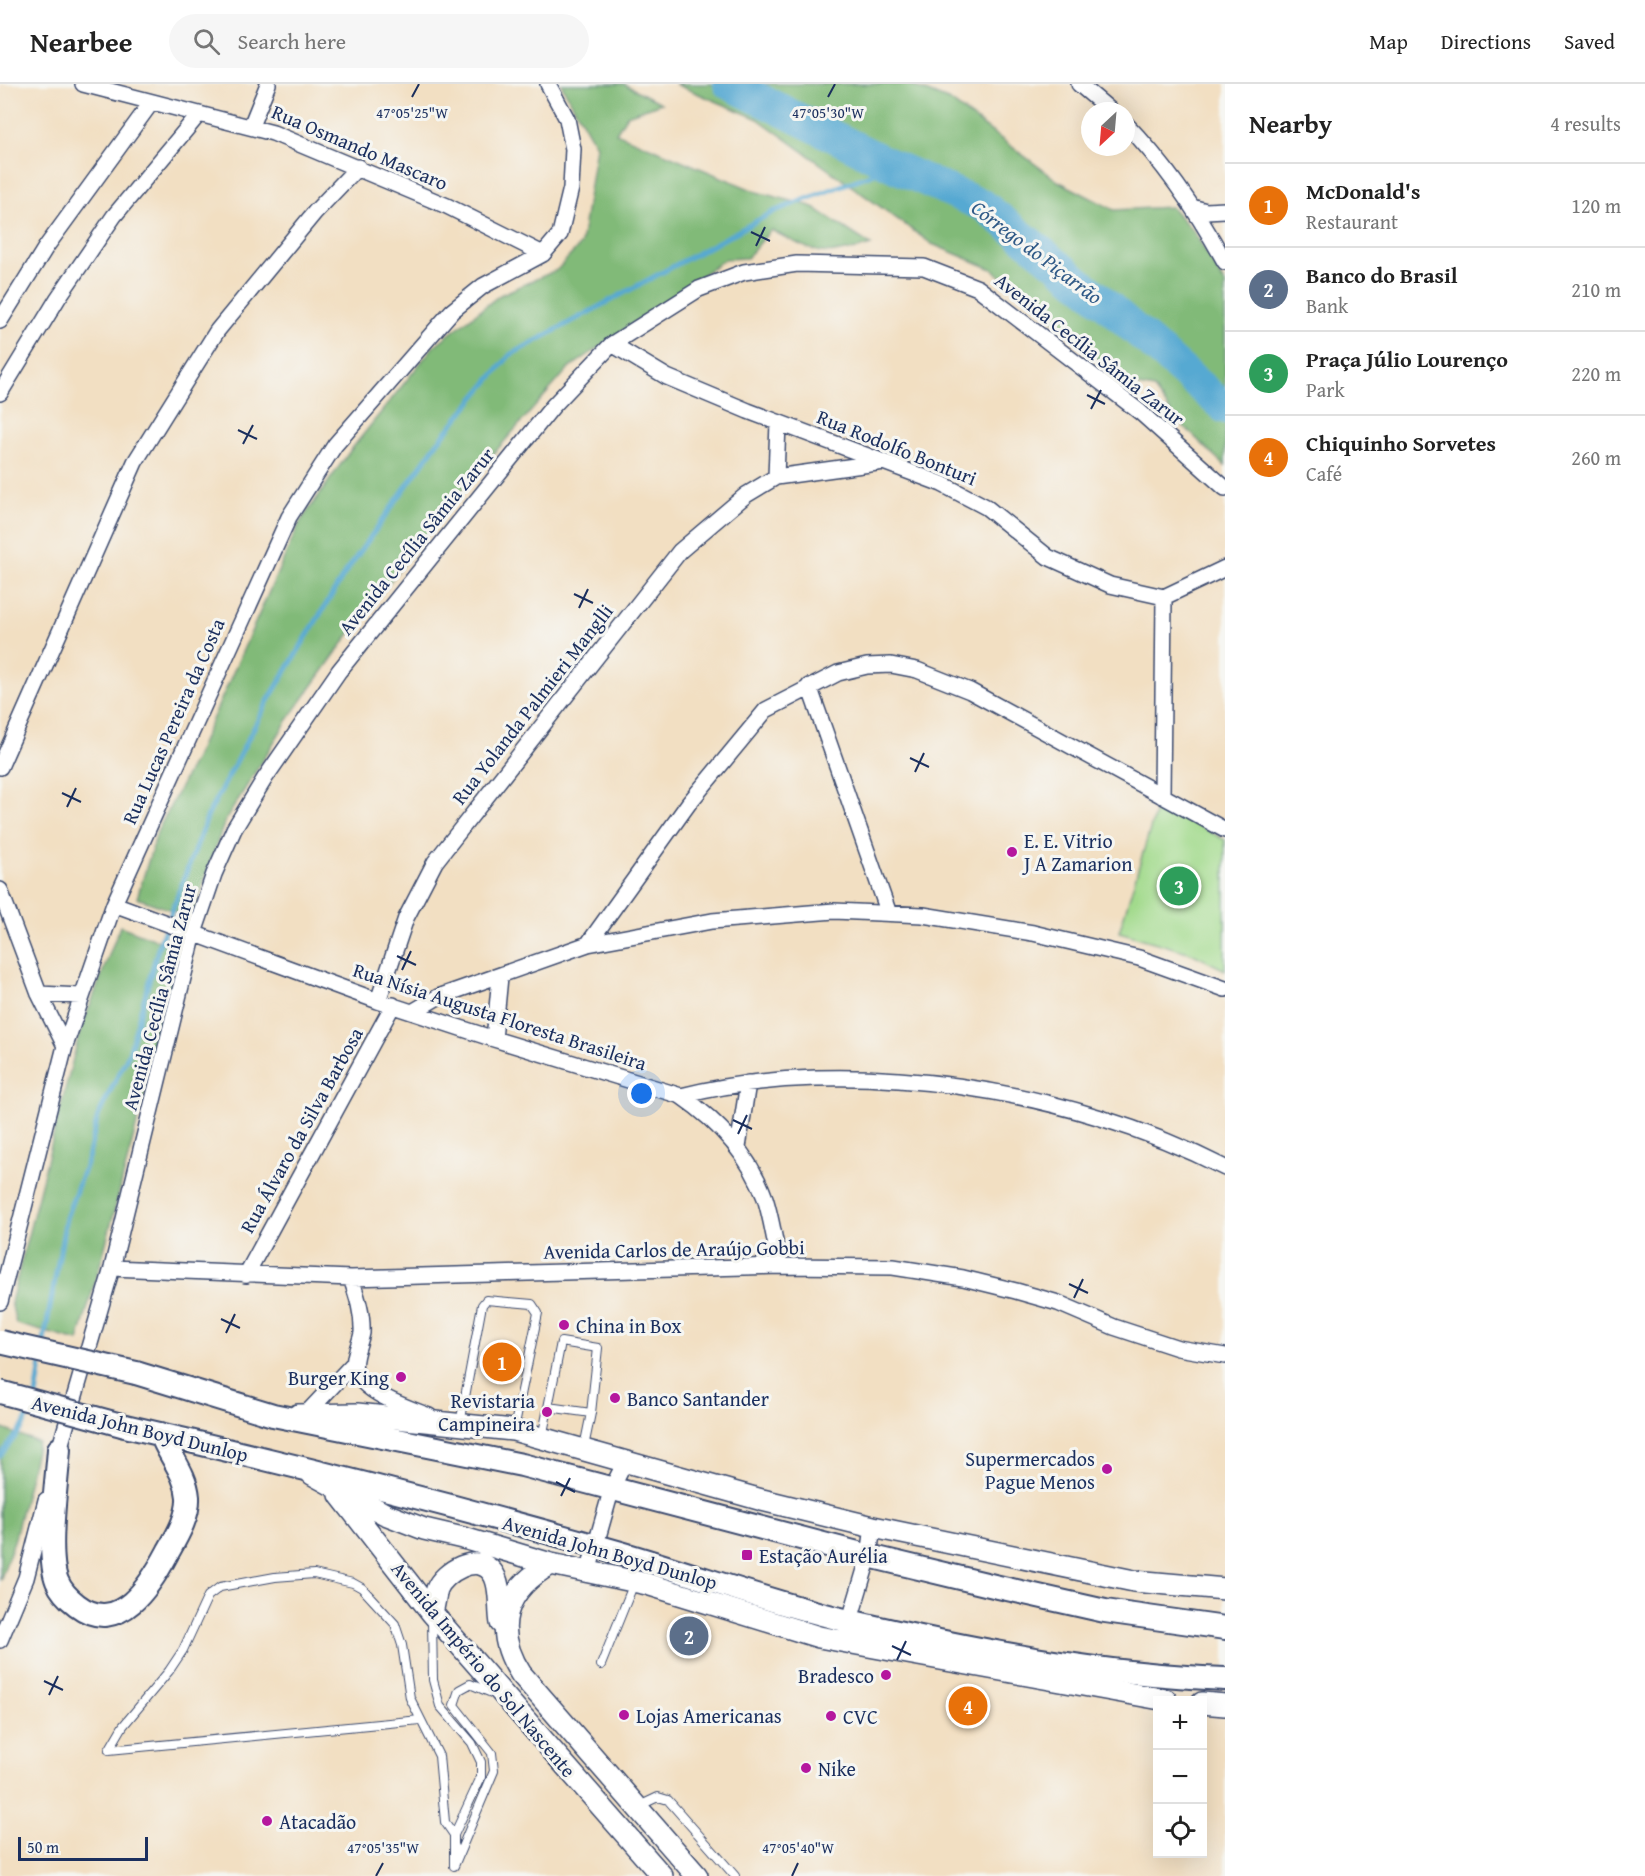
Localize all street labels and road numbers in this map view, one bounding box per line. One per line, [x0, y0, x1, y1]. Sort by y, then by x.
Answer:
street label: Rua Osmando Mascaro [267, 97, 453, 197]
street label: Avenida Cecília Sâmia Zarur [989, 266, 1191, 432]
street label: Rua Rodolfo Bonturi [813, 402, 982, 492]
street label: Avenida Cecília Sâmia Zarur [331, 441, 501, 641]
street label: Rua Yolanda Palmieri Manglli [444, 597, 620, 810]
street label: Rua Lucas Pereira da Costa [115, 613, 232, 829]
street label: Avenida Cecília Sâmia Zarur [115, 880, 203, 1114]
street label: Rua Nísia Augusta Floresta Brasileira [349, 955, 651, 1077]
street label: Rua Álvaro da Silva Barbosa [232, 1021, 370, 1238]
street label: Avenida Carlos de Araújo Gobbi [543, 1232, 805, 1266]
street label: Avenida John Boyd Dunlop [29, 1387, 251, 1469]
street label: Avenida John Boyd Dunlop [499, 1507, 721, 1597]
street label: Avenida Império do Sol Nascente [385, 1555, 583, 1783]

